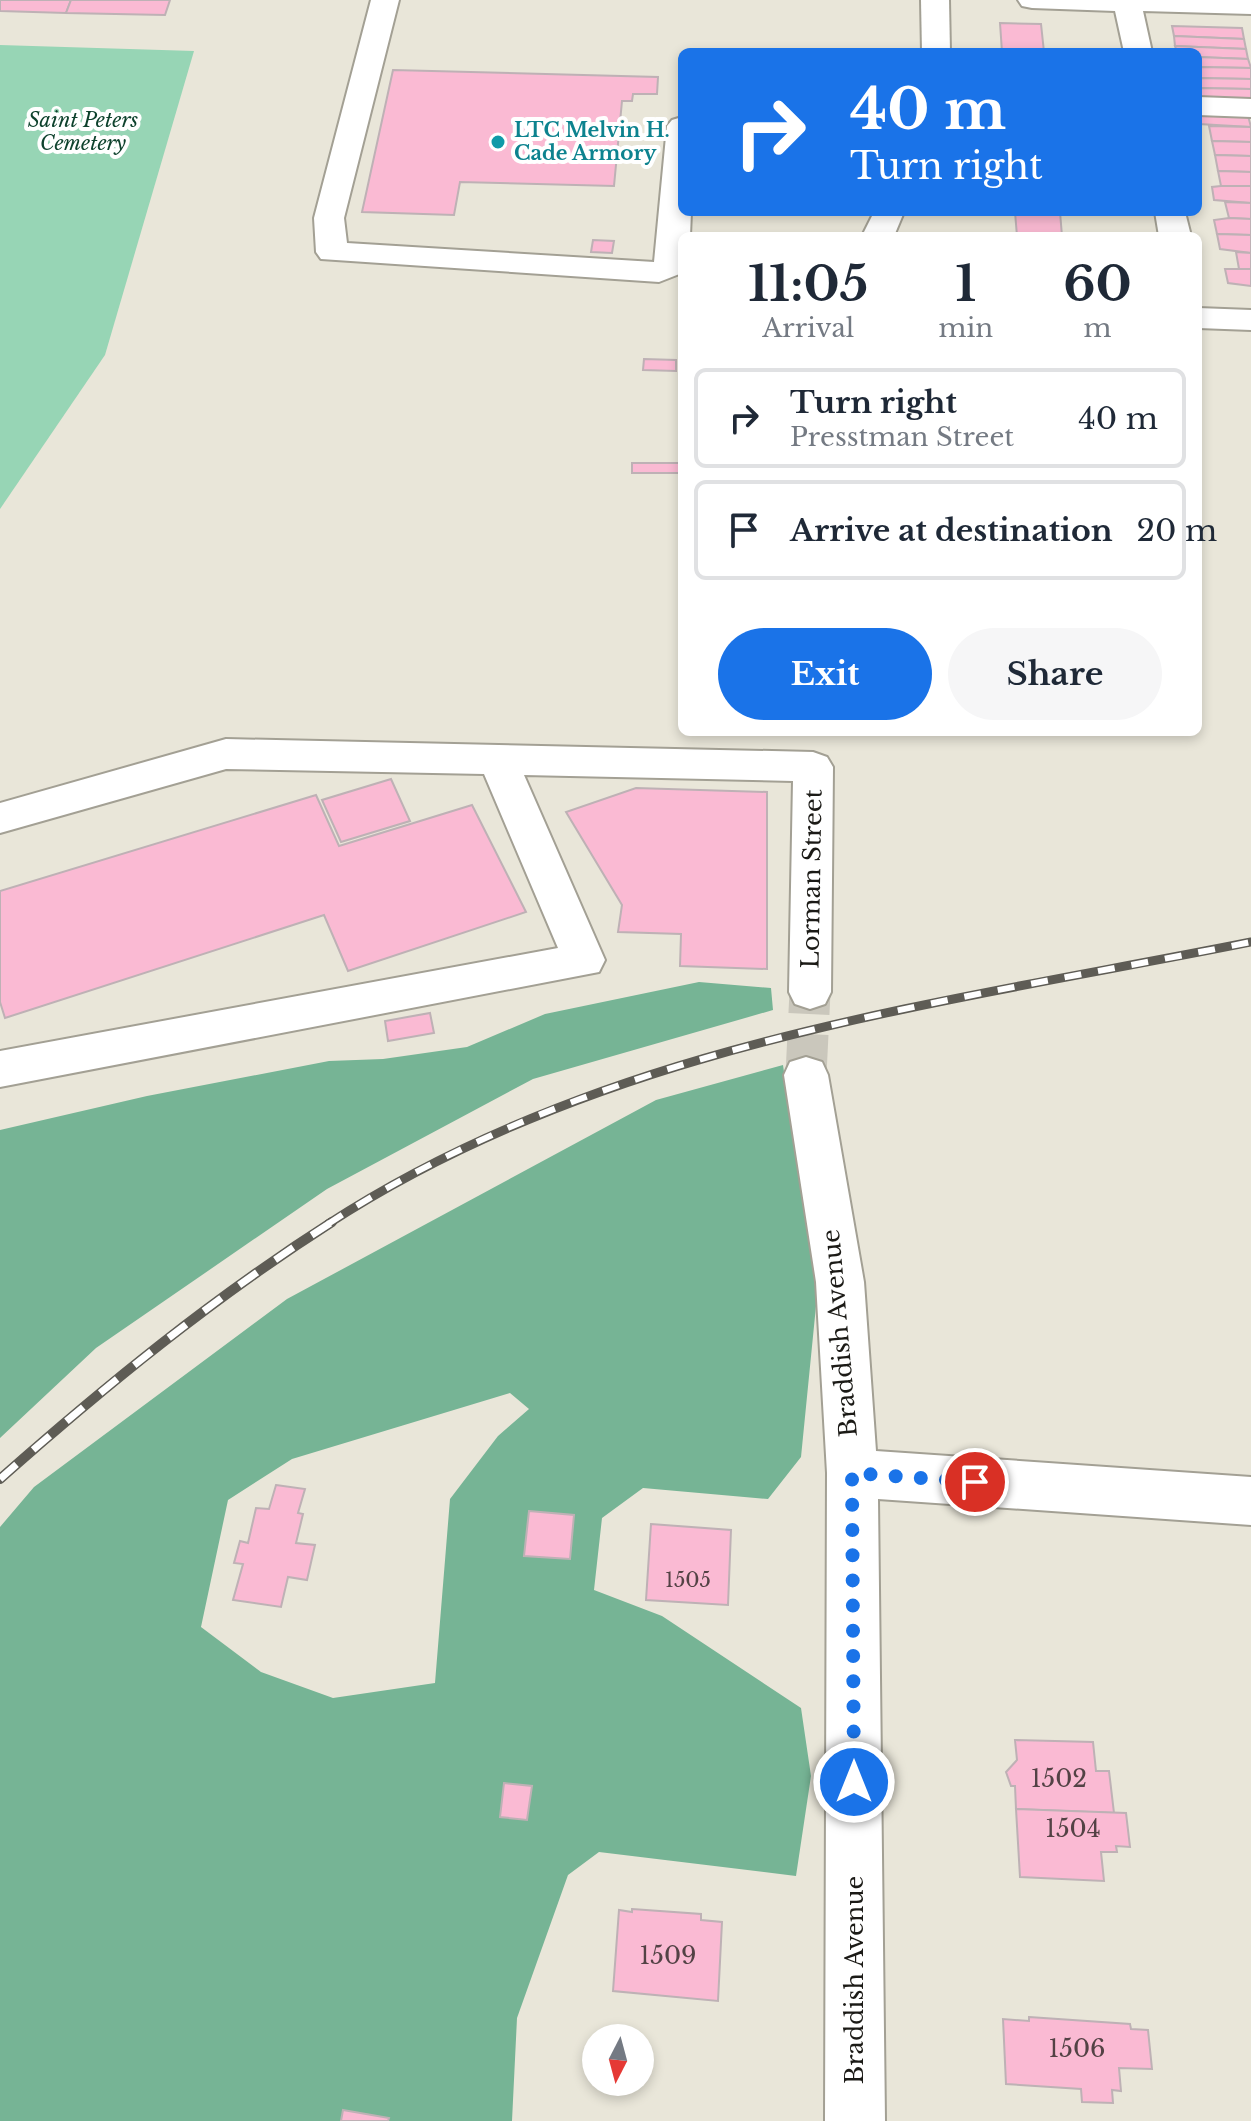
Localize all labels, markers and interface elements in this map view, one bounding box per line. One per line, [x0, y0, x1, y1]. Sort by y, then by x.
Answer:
text: 40 m [850, 75, 1006, 144]
icon: right [718, 80, 822, 184]
park label: Saint Peters Cemetery [28, 108, 139, 155]
place label: LTC Melvin H. Cade Armory [514, 118, 670, 165]
marker: LTC Melvin H. Cade Armory [489, 133, 507, 151]
text: Turn right [850, 144, 1043, 189]
text: 11:05 [748, 254, 868, 314]
text: 1 [955, 254, 976, 314]
text: 60 [1063, 254, 1132, 314]
text: Arrival [762, 312, 854, 344]
text: min [938, 312, 993, 344]
text: m [1084, 312, 1112, 344]
text: Turn right [790, 384, 957, 421]
icon: right [722, 396, 766, 440]
text: 40 m [1078, 400, 1158, 437]
text: Presstman Street [790, 421, 1014, 453]
icon: arrive [722, 508, 766, 552]
text: Arrive at destination [790, 512, 1113, 549]
text: 20 m [1137, 512, 1217, 549]
button: Exit [718, 628, 932, 720]
button: Share [948, 628, 1162, 720]
street label: Lorman Street [795, 789, 828, 969]
street label: Braddish Avenue [816, 1228, 863, 1438]
pin [941, 1448, 1009, 1516]
icon: arrive [953, 1460, 997, 1504]
house number: 1505 [665, 1568, 711, 1592]
position arrow [812, 1740, 896, 1824]
house number: 1502 [1031, 1764, 1087, 1793]
house number: 1504 [1045, 1814, 1101, 1843]
street label: Braddish Avenue [840, 1876, 869, 2084]
house number: 1509 [640, 1941, 696, 1970]
north arrow [582, 2024, 654, 2096]
map controls [582, 2024, 654, 2096]
house number: 1506 [1049, 2034, 1105, 2063]

